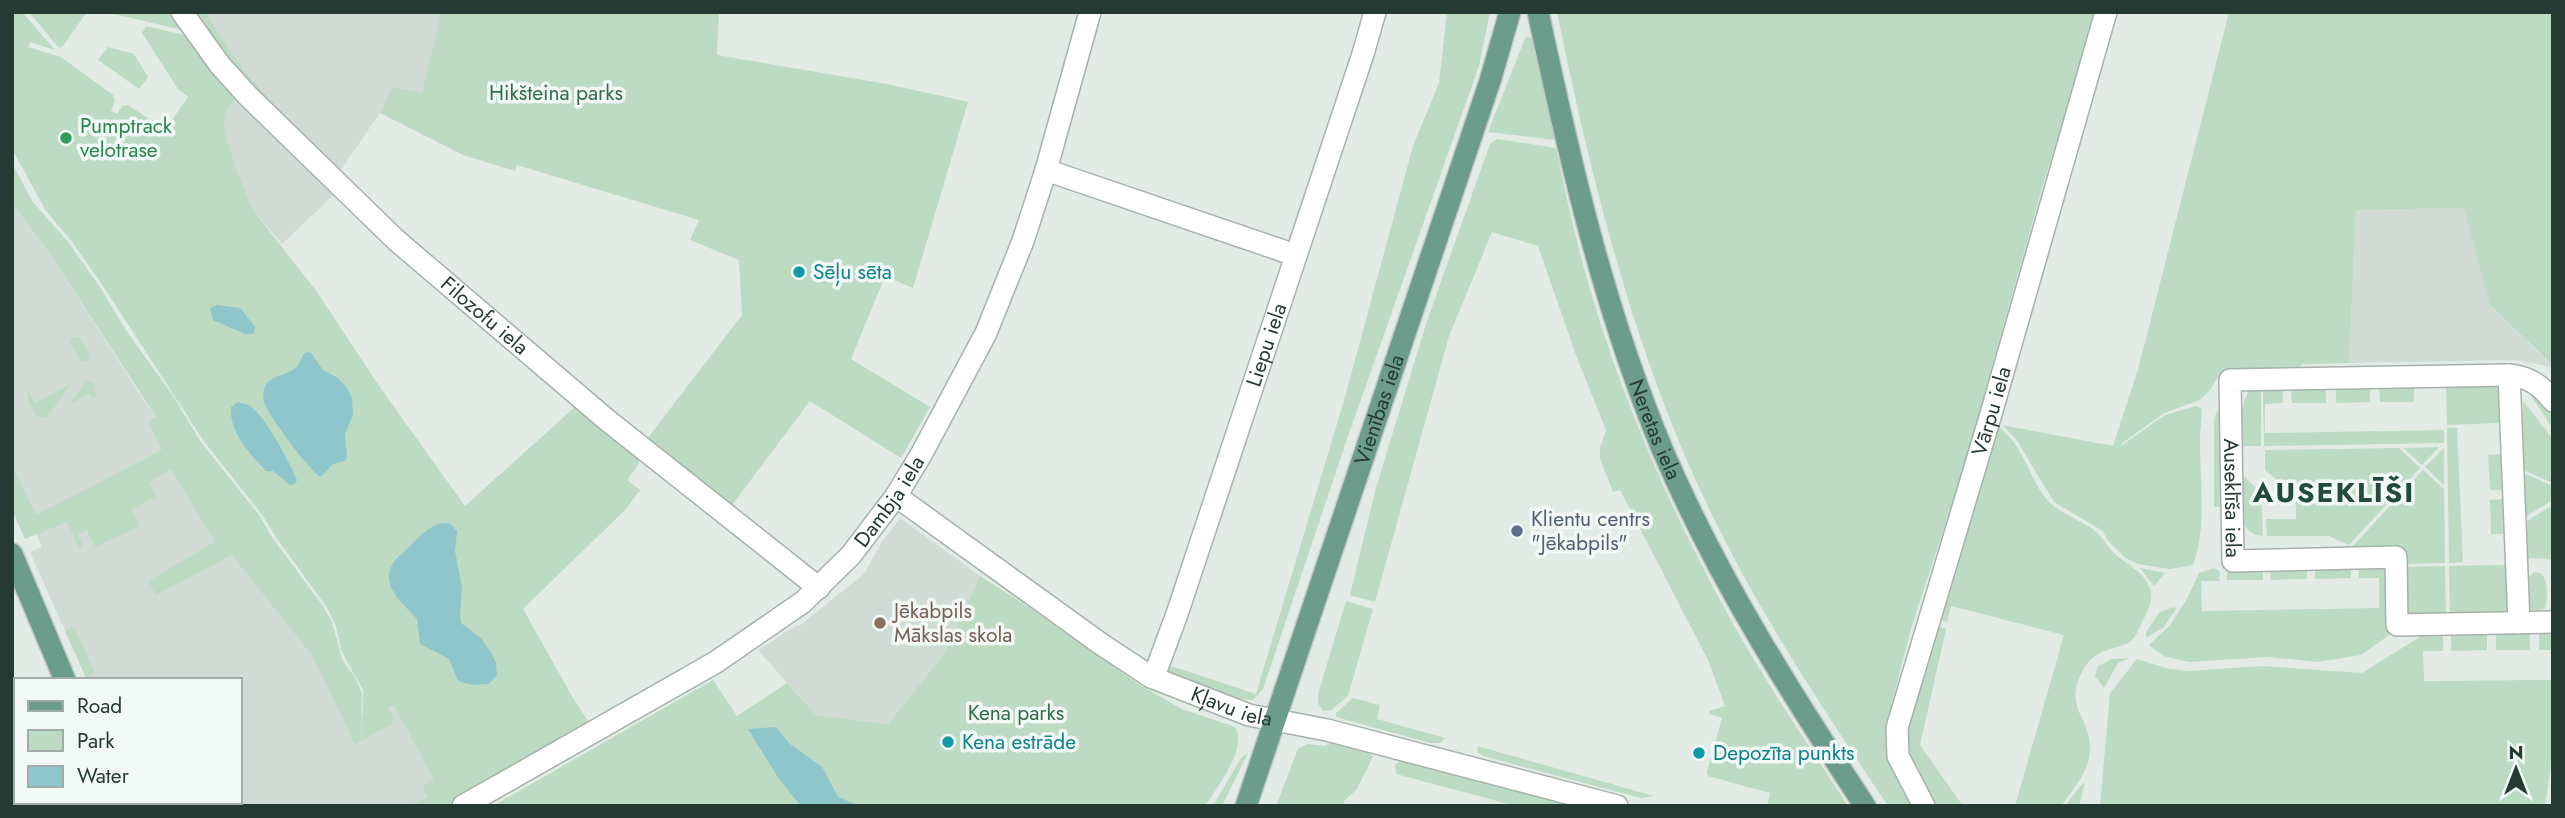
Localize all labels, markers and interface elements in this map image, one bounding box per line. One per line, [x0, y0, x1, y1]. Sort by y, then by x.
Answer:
park label: Hikšteina parks [489, 78, 623, 108]
place label: Pumptrack velotrase [80, 111, 173, 165]
marker: Pumptrack velotrase [58, 130, 74, 146]
place label: Sēļu sēta [813, 257, 892, 287]
marker: Sēļu sēta [791, 264, 807, 280]
street label: Filozofu iela [434, 269, 535, 362]
street label: Liepu iela [1239, 299, 1294, 391]
street label: Vienības iela [1347, 351, 1412, 469]
street label: Vārpu iela [1964, 363, 2019, 460]
street label: Neretas iela [1621, 375, 1689, 485]
street label: Auseklīša iela [2216, 438, 2248, 558]
street label: Dambja iela [847, 450, 932, 554]
district label: AUSEKLĪŠI [2252, 472, 2415, 513]
place label: Klientu centrs "Jēkabpils" [1531, 504, 1650, 558]
marker: Klientu centrs "Jēkabpils" [1509, 523, 1525, 539]
place label: Jēkabpils Mākslas skola [891, 596, 1012, 650]
marker: Jēkabpils Mākslas skola [872, 615, 888, 631]
legend [14, 678, 242, 804]
street label: Kļavu iela [1187, 679, 1275, 734]
text: Road [77, 691, 122, 721]
park label: Kena parks [968, 698, 1064, 728]
text: Park [77, 726, 115, 756]
place label: Kena estrāde [962, 727, 1076, 757]
marker: Kena estrāde [940, 734, 956, 750]
north arrow [2481, 734, 2551, 804]
place label: Depozīta punkts [1713, 738, 1855, 768]
text: N [2508, 739, 2524, 766]
marker: Depozīta punkts [1691, 745, 1707, 761]
text: Water [77, 761, 130, 791]

